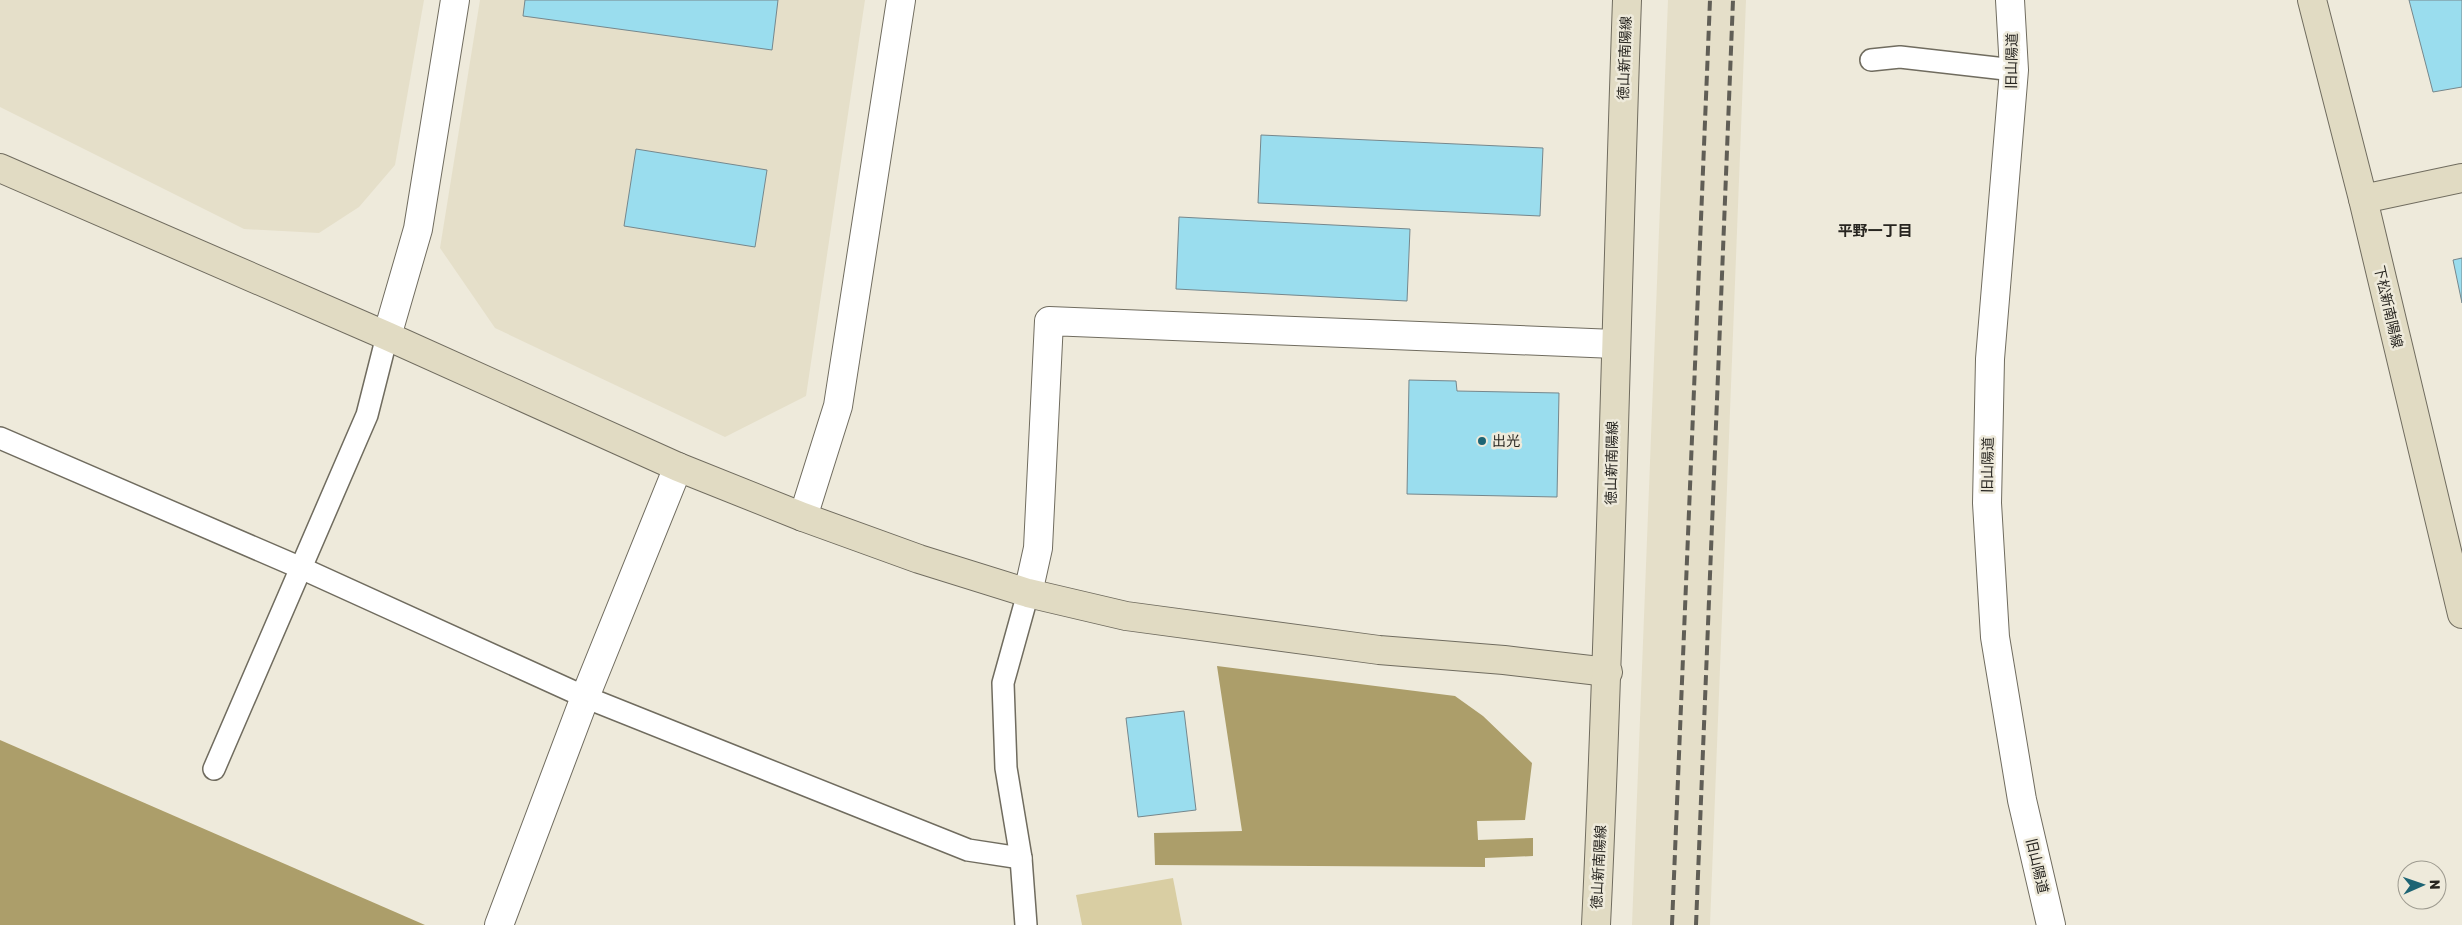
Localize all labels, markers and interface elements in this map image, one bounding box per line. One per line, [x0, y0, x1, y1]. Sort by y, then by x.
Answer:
street label: 徳山新南陽線 [1615, 16, 1635, 100]
street label: 旧山陽道 [2003, 33, 2021, 89]
district label: 平野一丁目 [1837, 222, 1913, 240]
street label: 下松新南陽線 [2370, 264, 2406, 350]
street label: 徳山新南陽線 [1603, 421, 1621, 505]
place label: 出光 [1492, 433, 1520, 450]
marker: 出光 [1476, 435, 1488, 447]
street label: 旧山陽道 [1979, 437, 1997, 493]
street label: 徳山新南陽線 [1588, 825, 1610, 909]
street label: 旧山陽道 [2022, 837, 2052, 895]
north arrow [2397, 860, 2447, 910]
text: N [2426, 879, 2443, 890]

